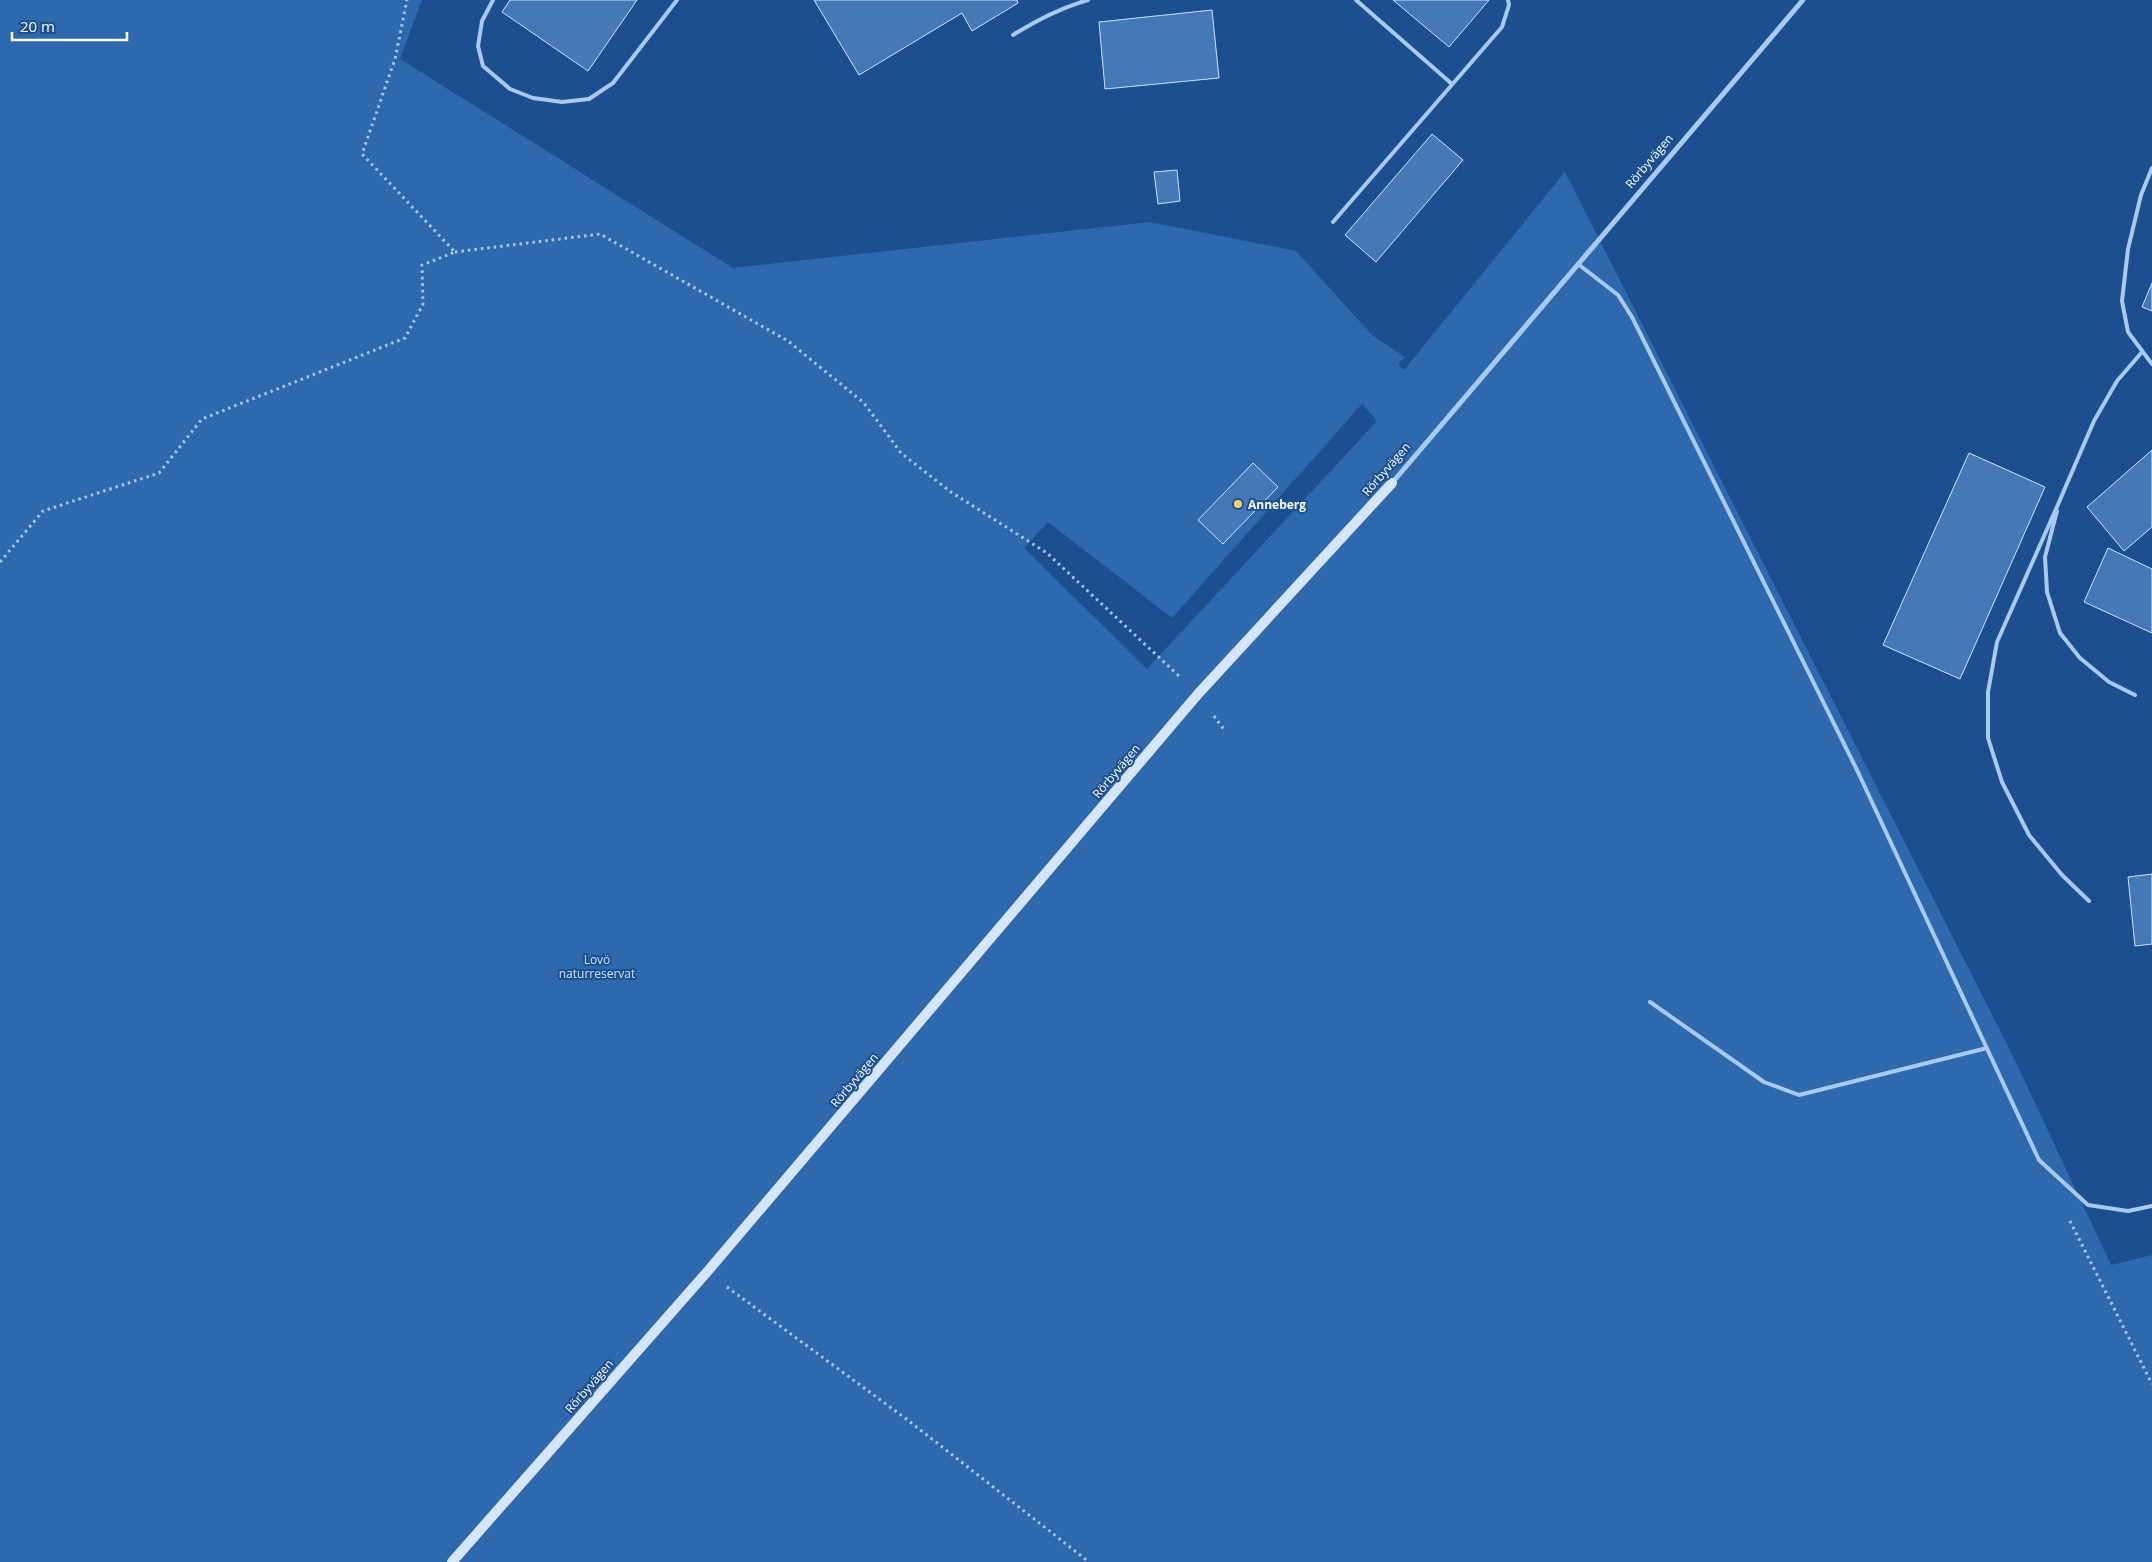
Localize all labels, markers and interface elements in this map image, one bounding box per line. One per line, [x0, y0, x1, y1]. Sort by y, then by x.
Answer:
scale bar [12, 10, 128, 42]
text: 20 m [20, 16, 55, 36]
street label: Rörbyvägen [1621, 130, 1677, 192]
street label: Rörbyvägen [1358, 438, 1414, 500]
place label: Anneberg [1248, 496, 1306, 513]
marker: Anneberg [1232, 498, 1244, 510]
street label: Rörbyvägen [1088, 740, 1144, 802]
park label: Lovö naturreservat [559, 951, 635, 982]
street label: Rörbyvägen [826, 1049, 882, 1111]
street label: Rörbyvägen [561, 1355, 617, 1417]

